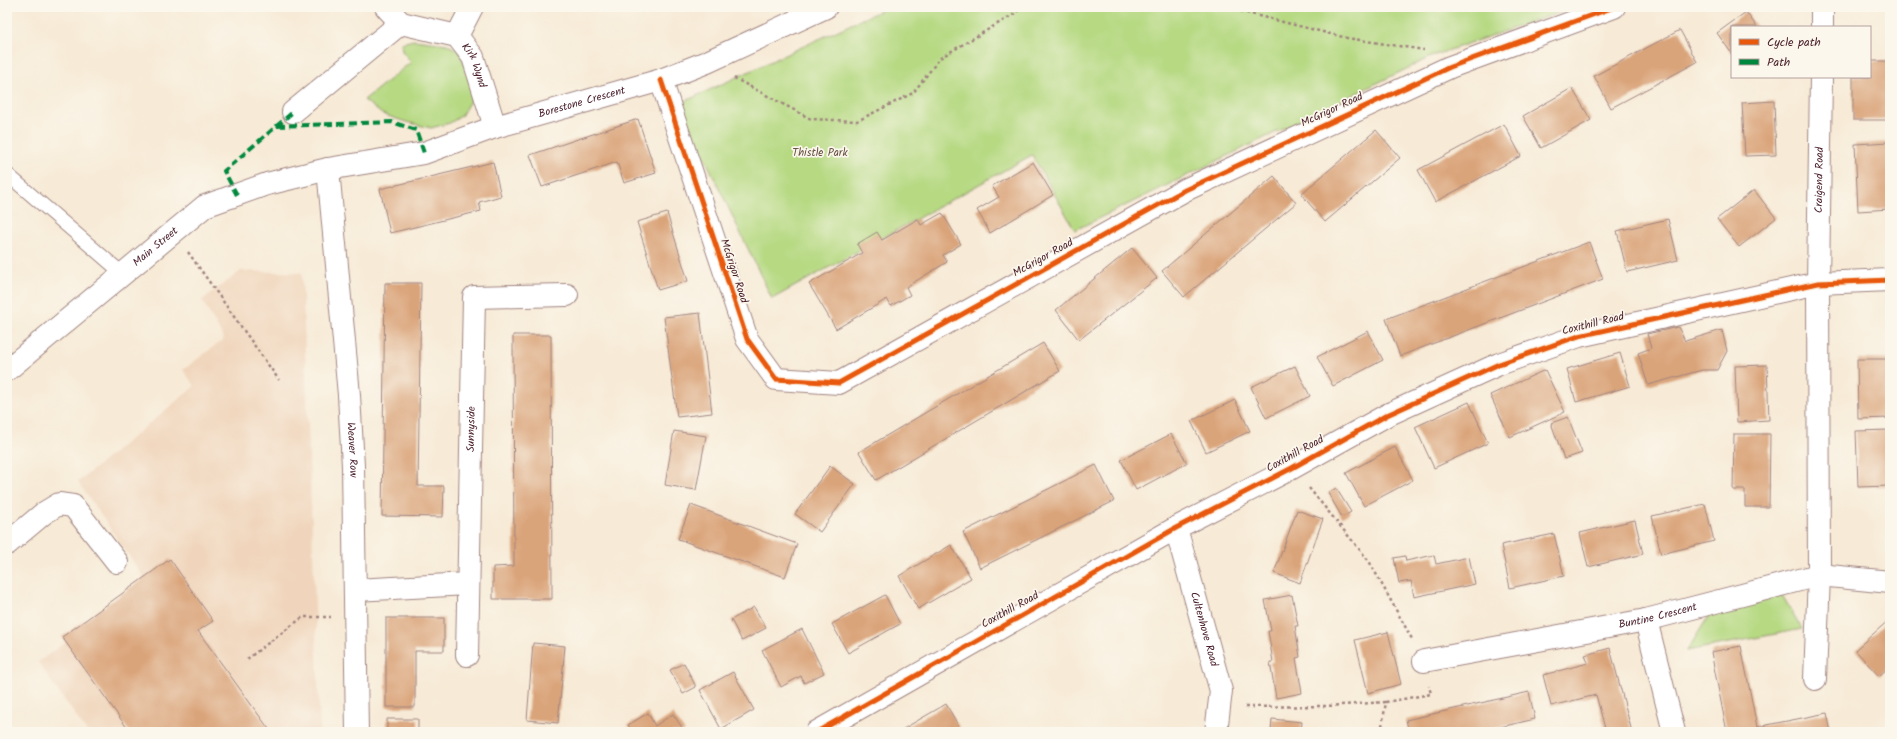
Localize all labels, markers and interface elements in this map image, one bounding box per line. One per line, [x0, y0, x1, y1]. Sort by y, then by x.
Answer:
legend [1731, 26, 1871, 78]
text: Cycle path [1767, 33, 1821, 52]
street label: Kirk Wynd [456, 39, 491, 91]
text: Path [1767, 53, 1790, 72]
street label: Borestone Crescent [536, 81, 628, 123]
street label: McGrigor Road [1298, 87, 1367, 132]
park label: Thistle Park [792, 144, 848, 162]
street label: Craigend Road [1810, 146, 1829, 213]
street label: Main Street [129, 222, 183, 271]
street label: McGrigor Road [1009, 234, 1077, 282]
street label: McGrigor Road [715, 236, 753, 306]
street label: Coxithill Road [1560, 307, 1626, 340]
street label: Sunnyside [462, 406, 481, 452]
street label: Weaver Row [342, 422, 362, 478]
street label: Coxithill Road [1263, 430, 1328, 477]
street label: Coxithill Road [978, 586, 1043, 633]
street label: Cultenhove Road [1185, 590, 1223, 669]
street label: Buntine Crescent [1617, 598, 1700, 634]

